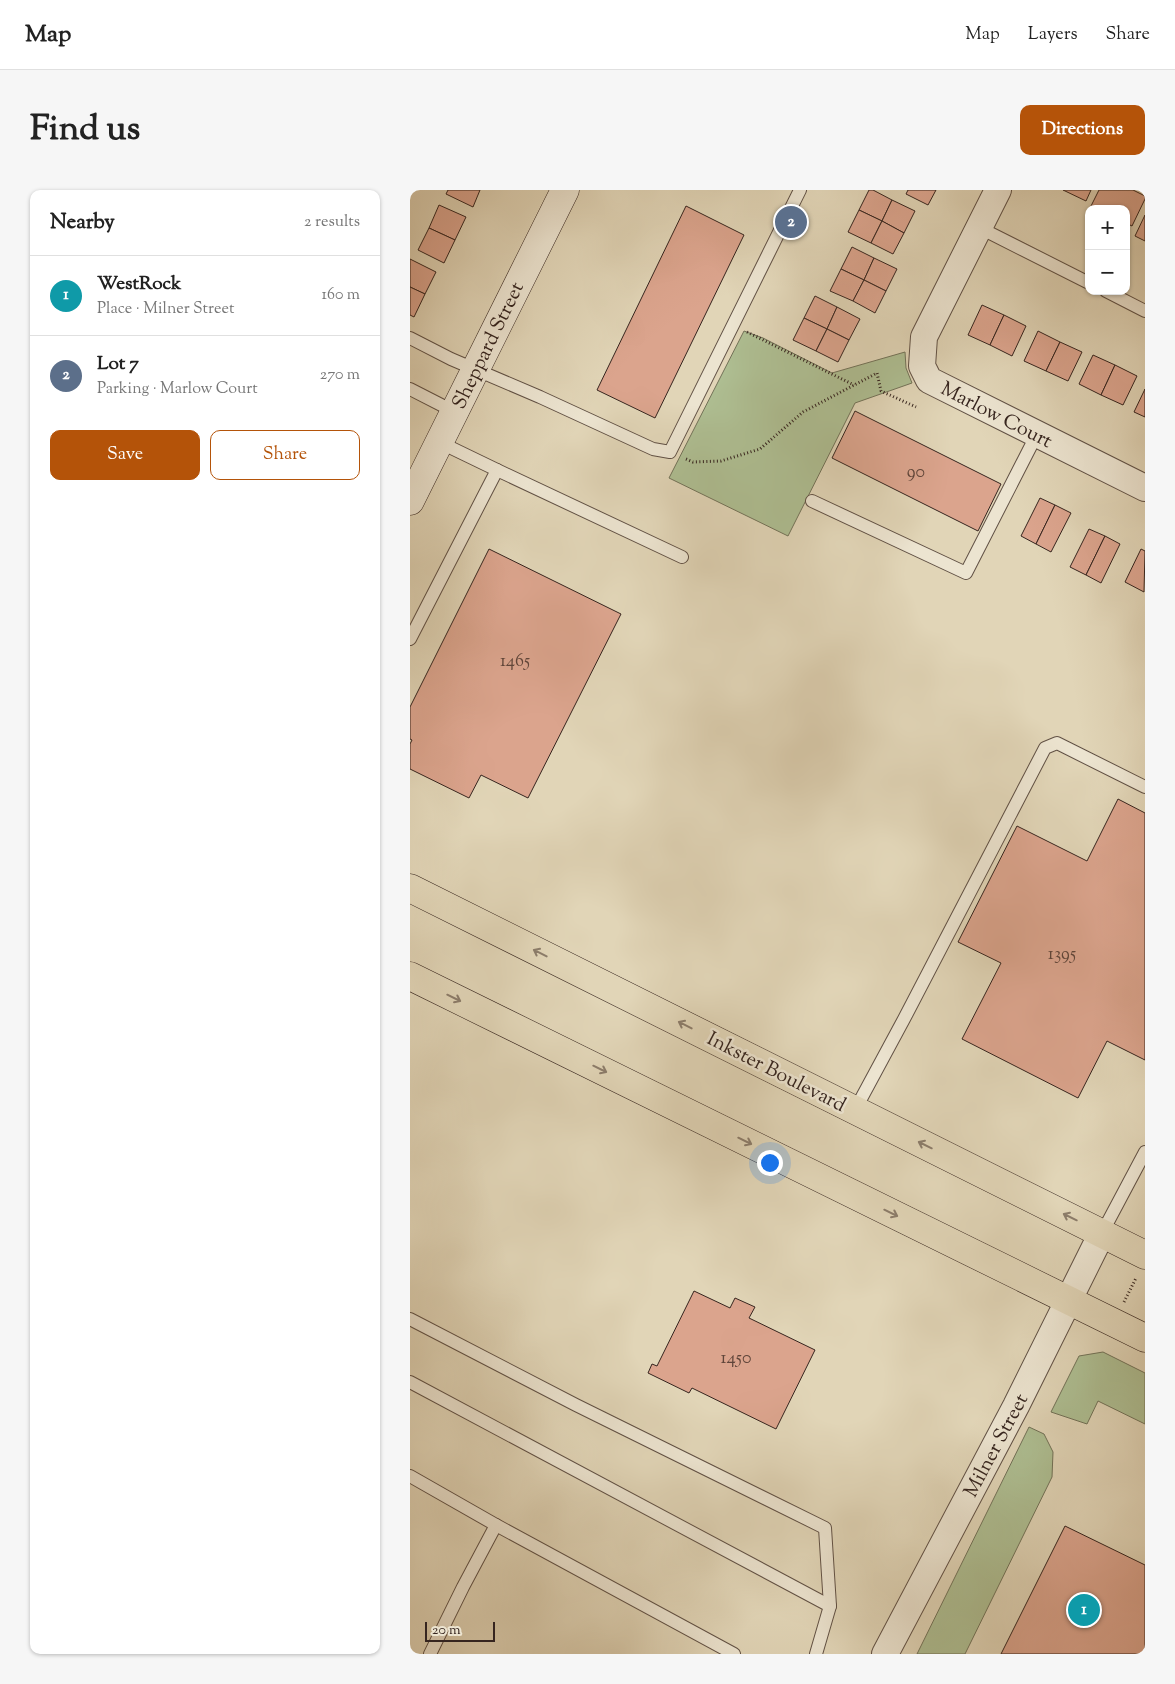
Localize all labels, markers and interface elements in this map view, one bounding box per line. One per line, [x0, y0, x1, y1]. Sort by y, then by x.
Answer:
text: Map [25, 18, 71, 52]
text: Map [965, 22, 1000, 48]
text: Layers [1028, 22, 1078, 48]
text: Share [1106, 22, 1150, 48]
text: Find us [30, 105, 140, 156]
button: Directions [1020, 105, 1145, 155]
pin: 2 [775, 203, 807, 241]
map controls [1085, 205, 1130, 295]
button: + [1085, 205, 1130, 250]
text: Nearby [50, 208, 115, 238]
text: 2 results [304, 211, 360, 234]
button: − [1085, 250, 1130, 295]
text: WestRock [97, 271, 181, 298]
street label: Sheppard Street [446, 277, 533, 415]
text: 1 [63, 284, 69, 307]
text: 160 m [322, 284, 360, 307]
text: Place · Milner Street [97, 298, 234, 321]
text: Lot 7 [97, 351, 139, 378]
text: 2 [62, 364, 70, 387]
text: 270 m [320, 364, 360, 387]
street label: Marlow Court [935, 376, 1057, 457]
text: Parking · Marlow Court [97, 378, 258, 401]
button: Save [50, 430, 200, 480]
button: Share [210, 430, 360, 480]
house number: 90 [907, 460, 925, 486]
house number: 1465 [500, 649, 530, 675]
house number: 1395 [1048, 942, 1076, 968]
one-way arrow [533, 948, 548, 957]
one-way arrow [446, 994, 461, 1003]
one-way arrow [678, 1020, 693, 1029]
street label: Inkster Boulevard [701, 1026, 850, 1121]
one-way arrow [592, 1065, 607, 1075]
one-way arrow [737, 1137, 752, 1146]
one-way arrow [917, 1140, 932, 1150]
your location [757, 1150, 783, 1176]
one-way arrow [883, 1209, 898, 1218]
one-way arrow [1063, 1212, 1078, 1221]
house number: 1450 [721, 1346, 751, 1372]
street label: Milner Street [958, 1389, 1037, 1503]
pin: 1 [1068, 1591, 1100, 1629]
scale bar [425, 1619, 495, 1642]
text: 20 m [432, 1621, 461, 1641]

